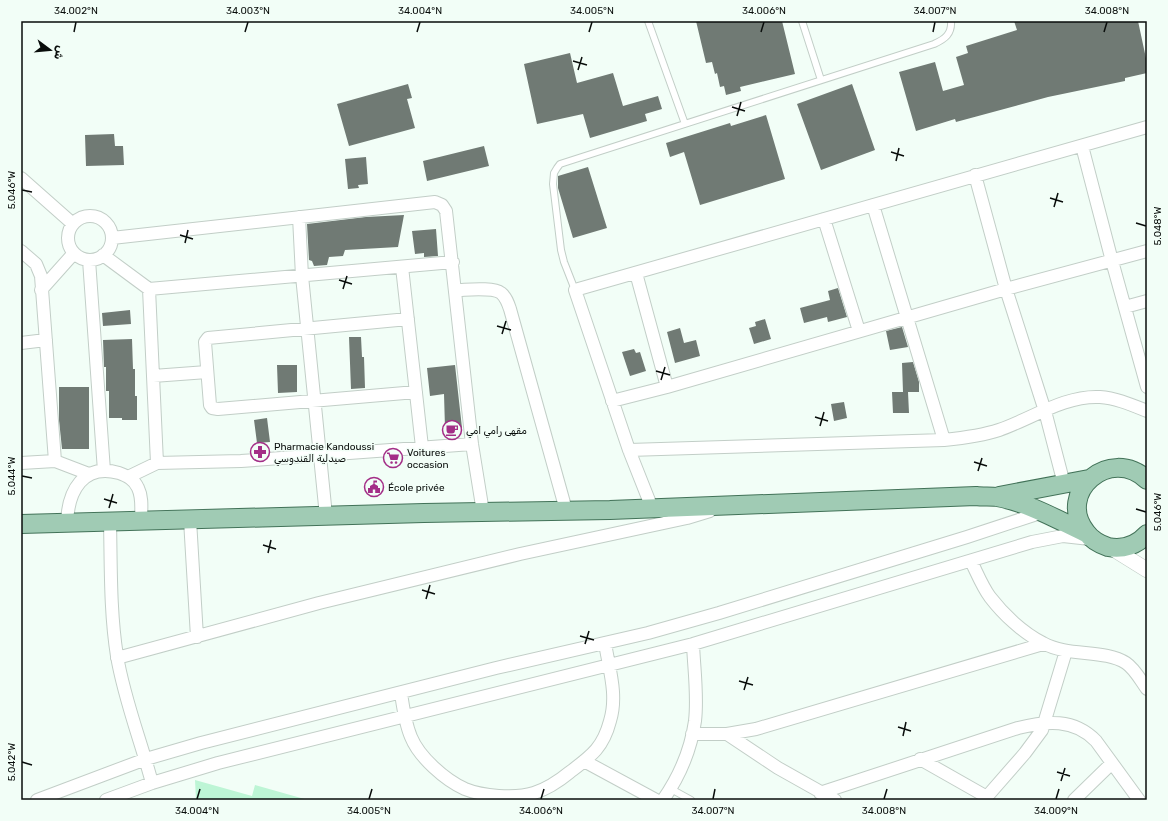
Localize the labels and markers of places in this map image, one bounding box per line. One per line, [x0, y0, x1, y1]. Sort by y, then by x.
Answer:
cafe icon: مقهى رامي امي [441, 419, 463, 441]
place label: مقهى رامي امي [466, 425, 527, 439]
pharmacy icon: Pharmacie Kandoussi صيدلية القندوسي [249, 441, 271, 463]
place label: Pharmacie Kandoussi صيدلية القندوسي [274, 441, 374, 467]
supermarket icon: Voitures occasion [382, 447, 404, 469]
place label: Voitures occasion [407, 447, 449, 471]
public building icon: École privée [363, 476, 385, 498]
place label: École privée [388, 482, 445, 494]

